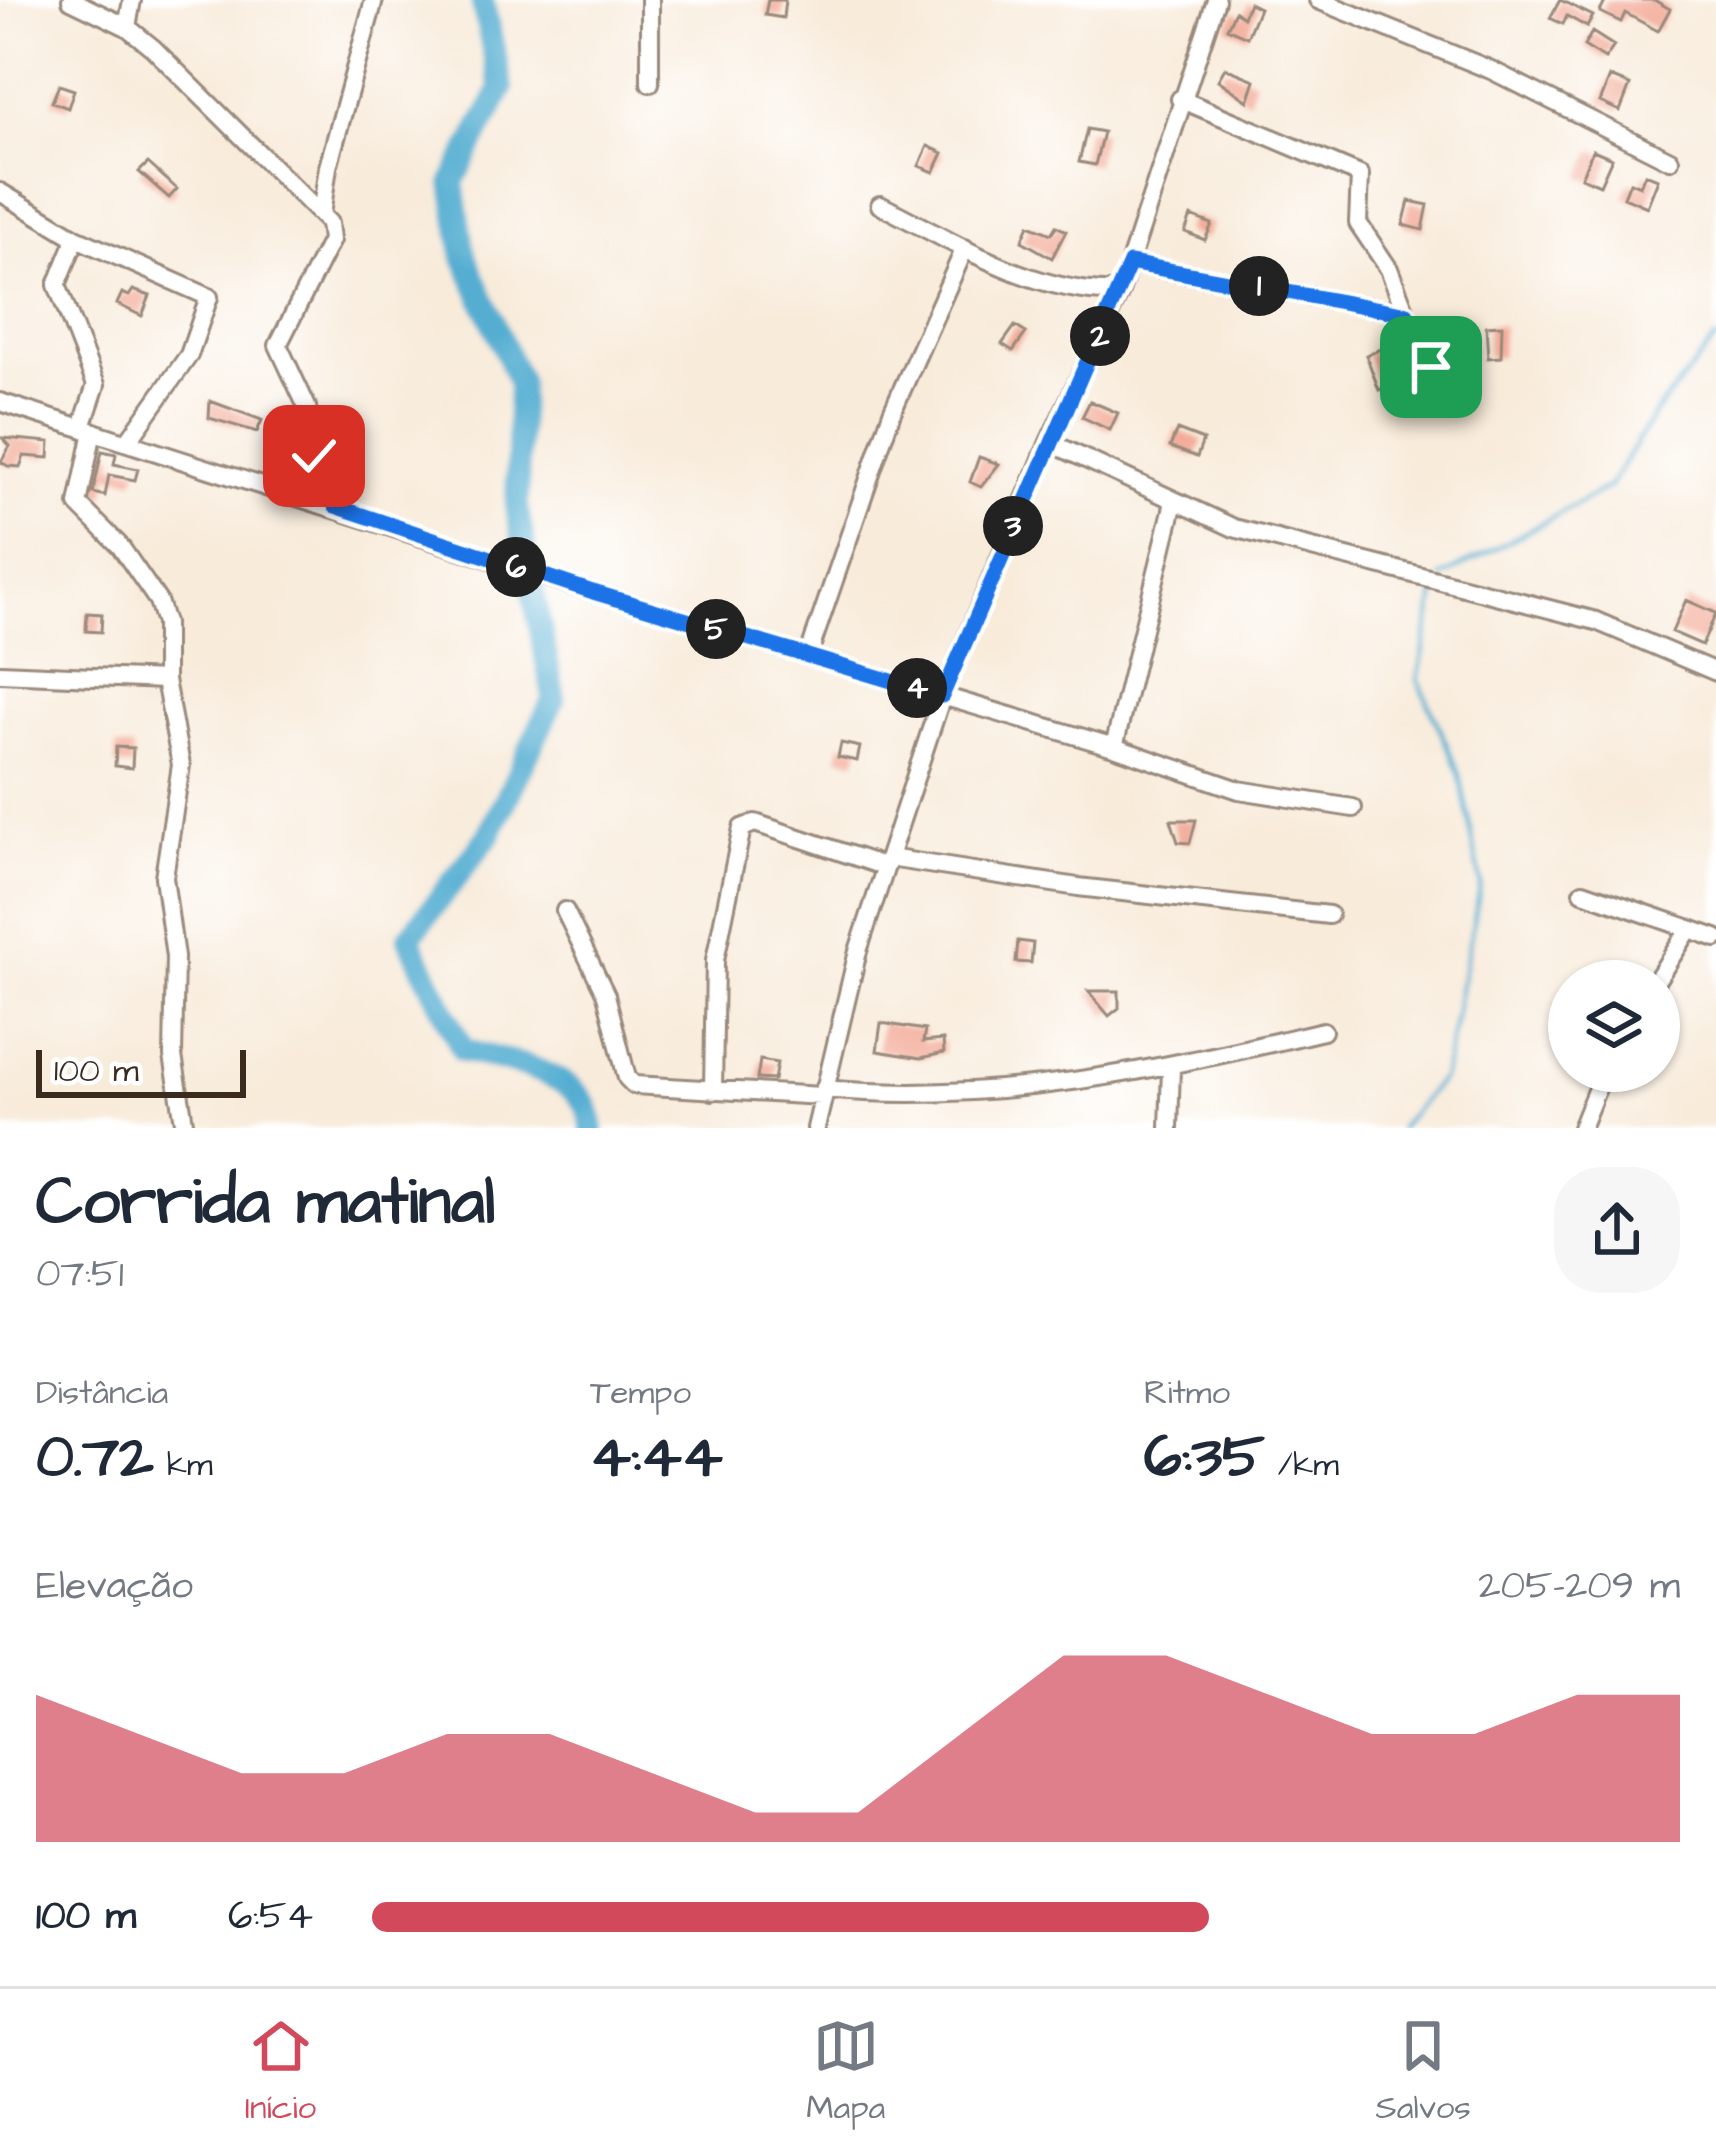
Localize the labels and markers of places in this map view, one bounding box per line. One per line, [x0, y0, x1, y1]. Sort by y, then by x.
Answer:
pin: 1 [1229, 256, 1289, 316]
pin: 2 [1070, 306, 1130, 366]
pin [1380, 316, 1482, 418]
pin [263, 405, 365, 507]
pin: 3 [983, 496, 1043, 556]
pin: 6 [486, 537, 546, 597]
pin: 5 [686, 599, 746, 659]
pin: 4 [887, 658, 947, 718]

